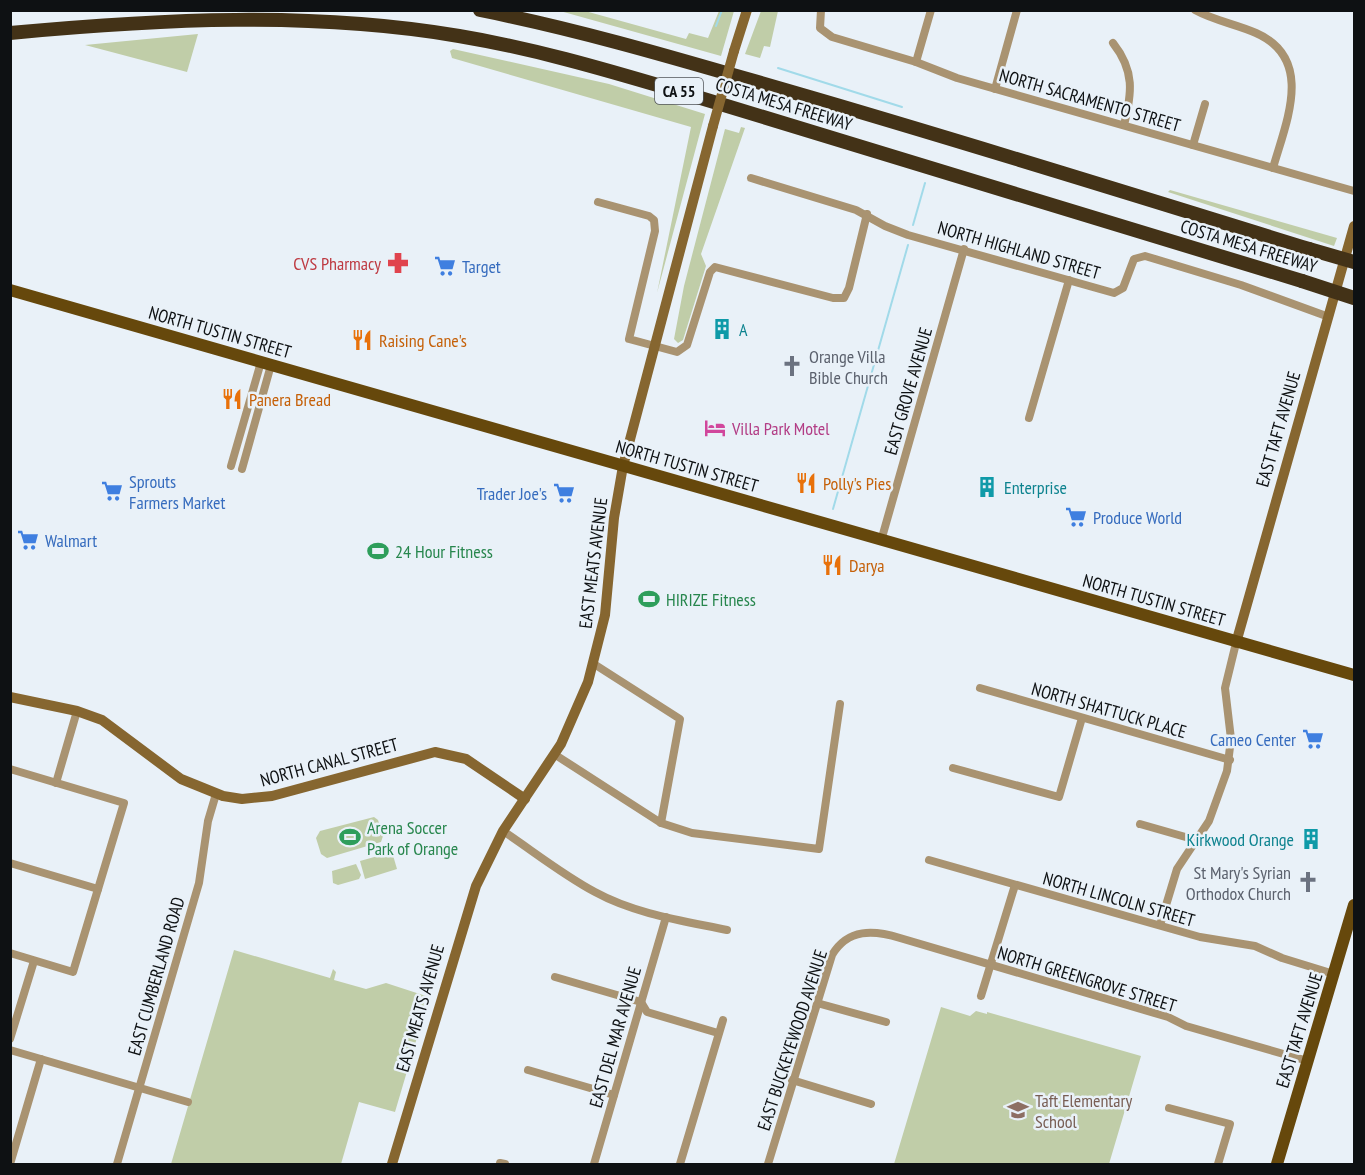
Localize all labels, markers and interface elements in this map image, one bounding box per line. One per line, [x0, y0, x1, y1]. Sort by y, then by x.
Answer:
street label: NORTH SACRAMENTO STREET [997, 63, 1183, 137]
street label: COSTA MESA FREEWAY [713, 72, 856, 136]
road number: CA 55 [655, 78, 703, 104]
street label: COSTA MESA FREEWAY [1178, 214, 1321, 278]
street label: NORTH HIGHLAND STREET [935, 216, 1103, 284]
pharmacy icon: CVS Pharmacy [386, 251, 410, 275]
place label: CVS Pharmacy [293, 252, 381, 275]
supermarket icon: Target [433, 254, 457, 278]
place label: Target [462, 255, 501, 278]
street label: NORTH TUSTIN STREET [146, 301, 294, 363]
building icon: A [710, 317, 734, 341]
place label: A [739, 318, 748, 341]
street label: EAST GROVE AVENUE [879, 325, 937, 457]
restaurant icon: Raising Cane's [350, 328, 374, 352]
place label: Raising Cane's [379, 329, 467, 352]
place label: Orange Villa Bible Church [809, 345, 888, 389]
church icon: Orange Villa Bible Church [780, 354, 804, 378]
street label: EAST TAFT AVENUE [1251, 369, 1305, 489]
restaurant icon: Panera Bread [220, 387, 244, 411]
place label: Panera Bread [249, 388, 331, 411]
hotel icon: Villa Park Motel [703, 416, 727, 440]
place label: Villa Park Motel [731, 417, 830, 440]
street label: NORTH TUSTIN STREET [613, 435, 761, 497]
place label: Sprouts Farmers Market [129, 470, 225, 514]
restaurant icon: Polly's Pies [794, 471, 818, 495]
place label: Polly's Pies [823, 472, 891, 495]
building icon: Enterprise [975, 475, 999, 499]
place label: Enterprise [1004, 476, 1067, 499]
supermarket icon: Sprouts Farmers Market [100, 479, 124, 503]
supermarket icon: Trader Joe's [552, 481, 576, 505]
place label: Trader Joe's [477, 482, 547, 505]
street label: EAST MEATS AVENUE [574, 496, 612, 630]
supermarket icon: Produce World [1064, 505, 1088, 529]
place label: Produce World [1093, 506, 1182, 529]
supermarket icon: Walmart [16, 528, 40, 552]
place label: Walmart [45, 529, 97, 552]
sports icon: 24 Hour Fitness [366, 539, 390, 563]
place label: 24 Hour Fitness [395, 540, 493, 563]
restaurant icon: Darya [820, 553, 844, 577]
place label: Darya [849, 554, 885, 577]
street label: NORTH TUSTIN STREET [1080, 569, 1228, 631]
sports icon: HIRIZE Fitness [637, 587, 661, 611]
place label: HIRIZE Fitness [666, 588, 756, 611]
street label: NORTH SHATTUCK PLACE [1029, 677, 1189, 743]
supermarket icon: Cameo Center [1301, 727, 1325, 751]
place label: Cameo Center [1210, 728, 1296, 751]
street label: NORTH CANAL STREET [257, 733, 401, 791]
place label: Arena Soccer Park of Orange [367, 816, 458, 860]
sports icon: Arena Soccer Park of Orange [338, 825, 362, 849]
building icon: Kirkwood Orange [1299, 827, 1323, 851]
place label: Kirkwood Orange [1187, 828, 1294, 851]
place label: St Mary's Syrian Orthodox Church [1186, 861, 1291, 905]
street label: NORTH LINCOLN STREET [1040, 866, 1198, 932]
church icon: St Mary's Syrian Orthodox Church [1296, 870, 1320, 894]
street label: EAST CUMBERLAND ROAD [122, 894, 190, 1058]
street label: NORTH GREENGROVE STREET [995, 941, 1179, 1017]
street label: EAST MEATS AVENUE [391, 942, 449, 1074]
street label: EAST BUCKEYEWOOD AVENUE [752, 947, 832, 1133]
street label: EAST DEL MAR AVENUE [584, 964, 646, 1110]
street label: EAST TAFT AVENUE [1271, 970, 1327, 1090]
place label: Taft Elementary School [1035, 1089, 1132, 1133]
school or university icon: Taft Elementary School [1006, 1098, 1030, 1122]

